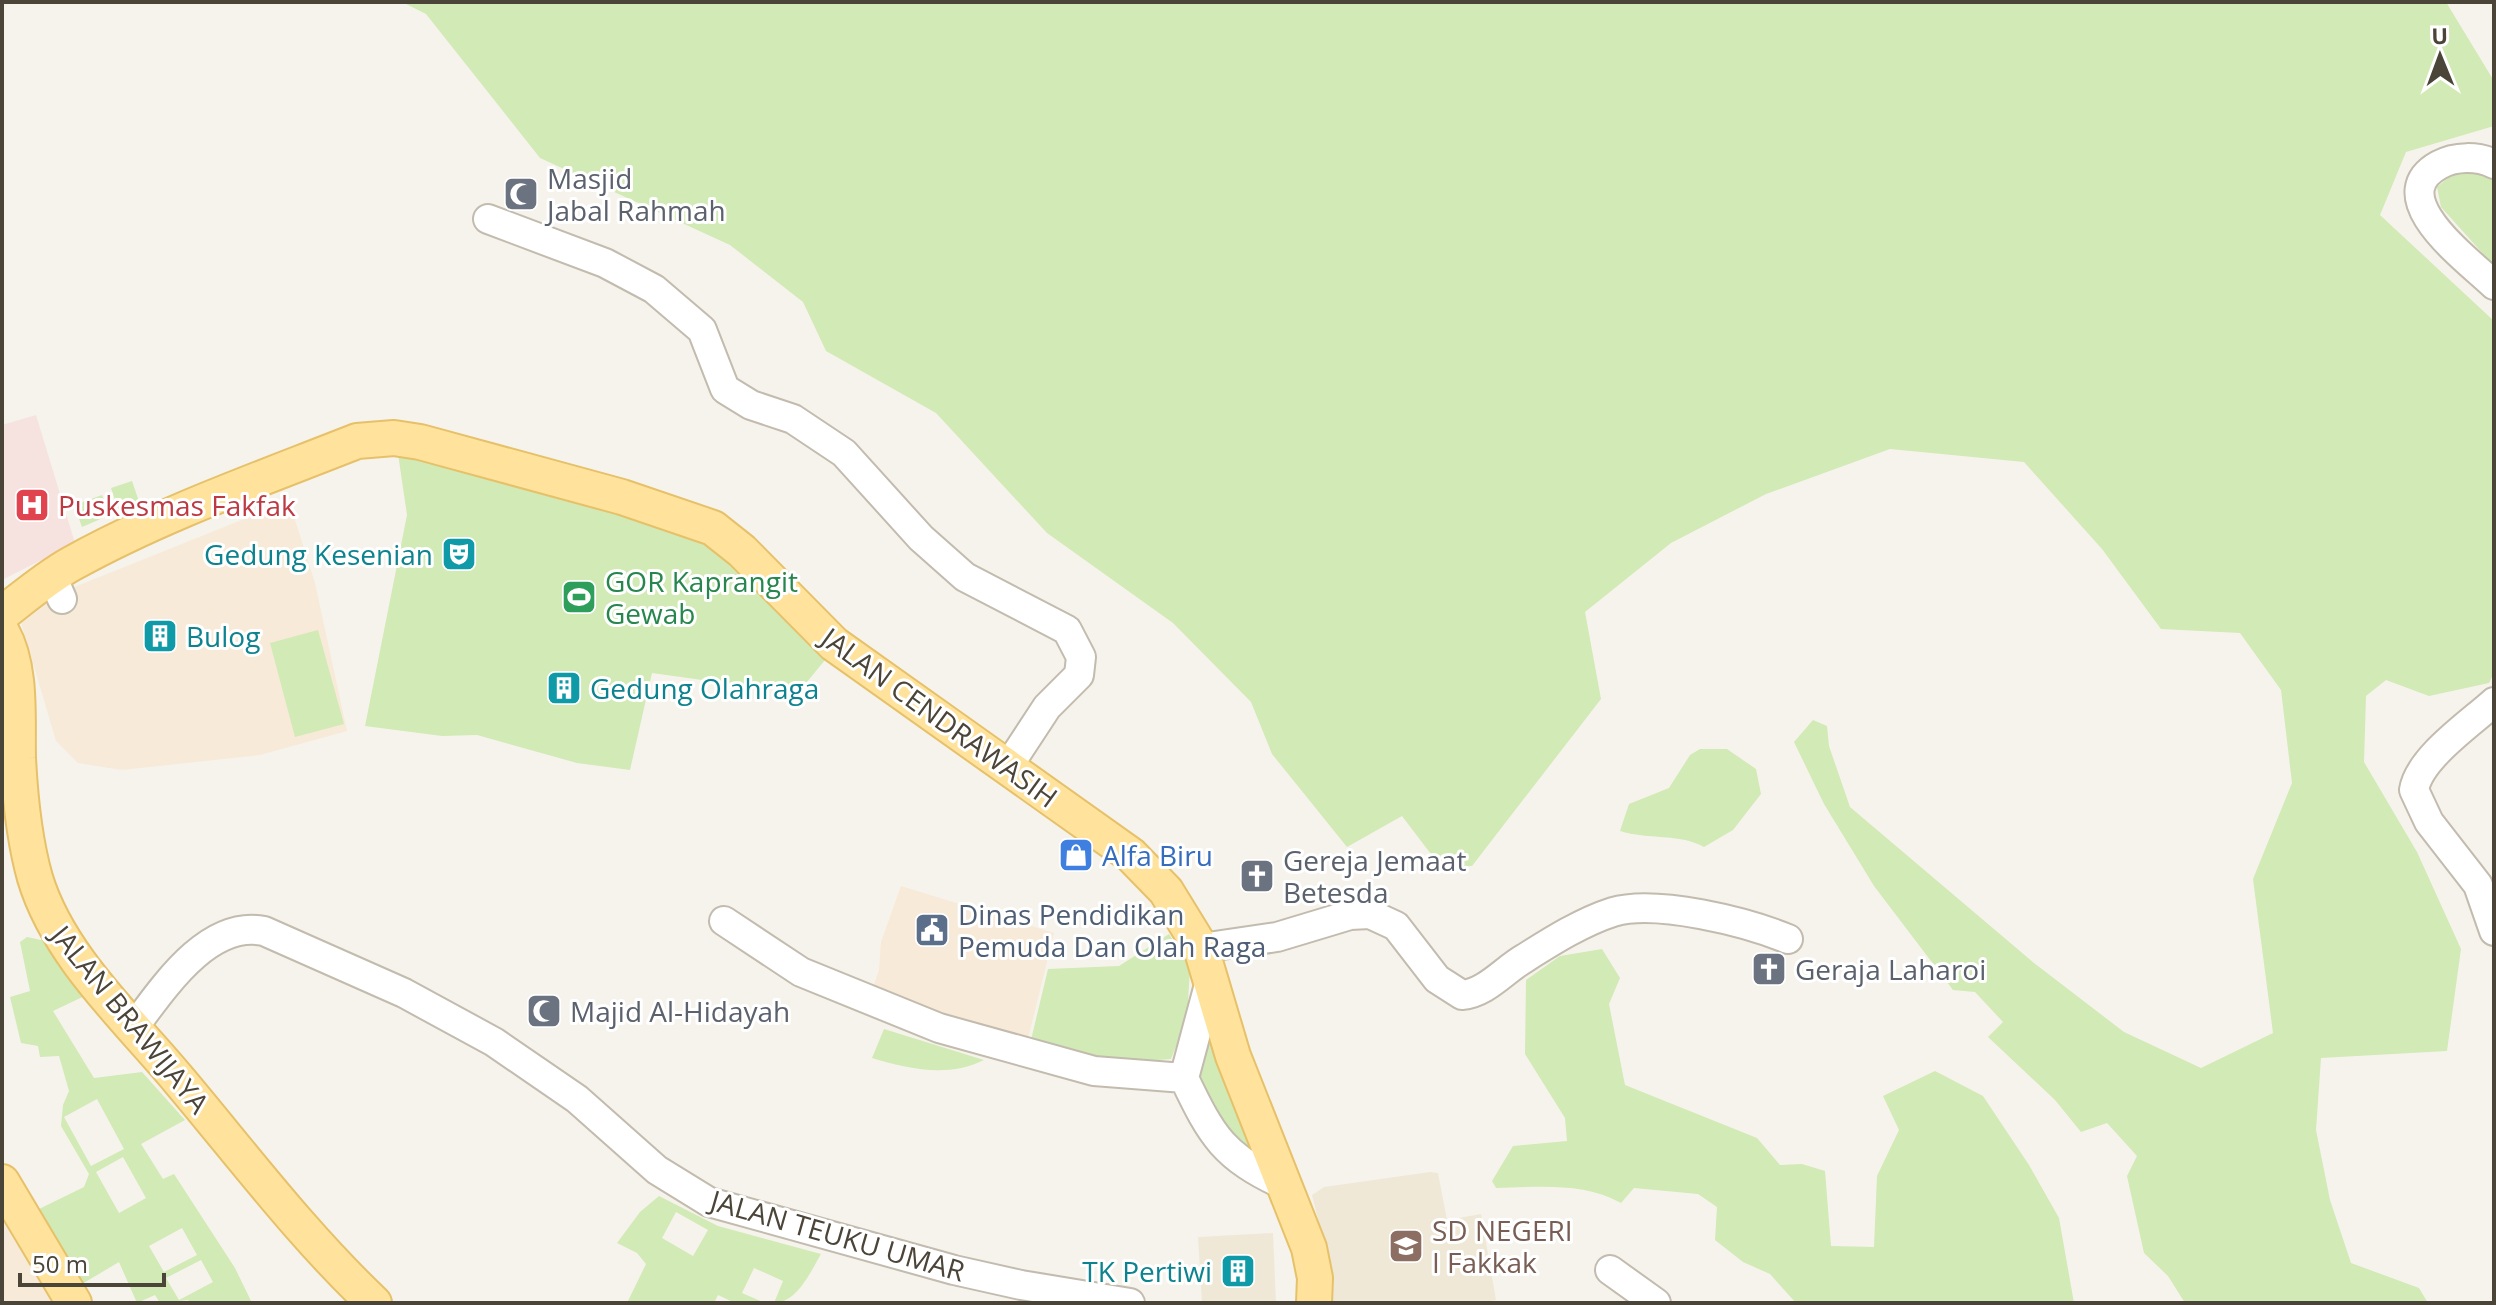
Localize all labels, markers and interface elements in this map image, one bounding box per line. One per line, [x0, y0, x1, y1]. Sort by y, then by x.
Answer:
north arrow [2400, 16, 2480, 96]
text: U [2431, 20, 2448, 50]
place label: Masjid Jabal Rahmah [544, 159, 726, 229]
mosque icon: Masjid Jabal Rahmah [502, 175, 540, 213]
hospital icon: Puskesmas Fakfak [13, 486, 51, 524]
place label: Puskesmas Fakfak [58, 486, 296, 524]
place label: Gedung Kesenian [204, 535, 433, 573]
theatre icon: Gedung Kesenian [440, 535, 478, 573]
place label: GOR Kaprangit Gewab [605, 562, 798, 632]
sports icon: GOR Kaprangit Gewab [560, 578, 598, 616]
building icon: Bulog [141, 617, 179, 655]
place label: Bulog [186, 617, 260, 655]
street label: JALAN CENDRAWASIH [812, 617, 1066, 816]
building icon: Gedung Olahraga [545, 669, 583, 707]
place label: Gedung Olahraga [590, 669, 819, 707]
shop icon: Alfa Biru [1057, 836, 1095, 874]
place label: Alfa Biru [1102, 836, 1213, 874]
place label: Gereja Jemaat Betesda [1283, 841, 1466, 911]
church icon: Gereja Jemaat Betesda [1238, 857, 1276, 895]
place label: Dinas Pendidikan Pemuda Dan Olah Raga [958, 895, 1266, 965]
public building icon: Dinas Pendidikan Pemuda Dan Olah Raga [913, 911, 951, 949]
street label: JALAN BRAWIJAYA [42, 915, 219, 1121]
church icon: Geraja Laharoi [1750, 950, 1788, 988]
place label: Geraja Laharoi [1795, 950, 1986, 988]
mosque icon: Majid Al-Hidayah [525, 992, 563, 1030]
place label: Majid Al-Hidayah [570, 992, 790, 1030]
street label: JALAN TEUKU UMAR [704, 1180, 970, 1289]
place label: SD NEGERI I Fakkak [1432, 1211, 1573, 1281]
school or university icon: SD NEGERI I Fakkak [1387, 1227, 1425, 1265]
scale bar [20, 1237, 164, 1287]
text: 50 m [32, 1247, 88, 1280]
place label: TK Pertiwi [1082, 1252, 1212, 1290]
building icon: TK Pertiwi [1219, 1252, 1257, 1290]

